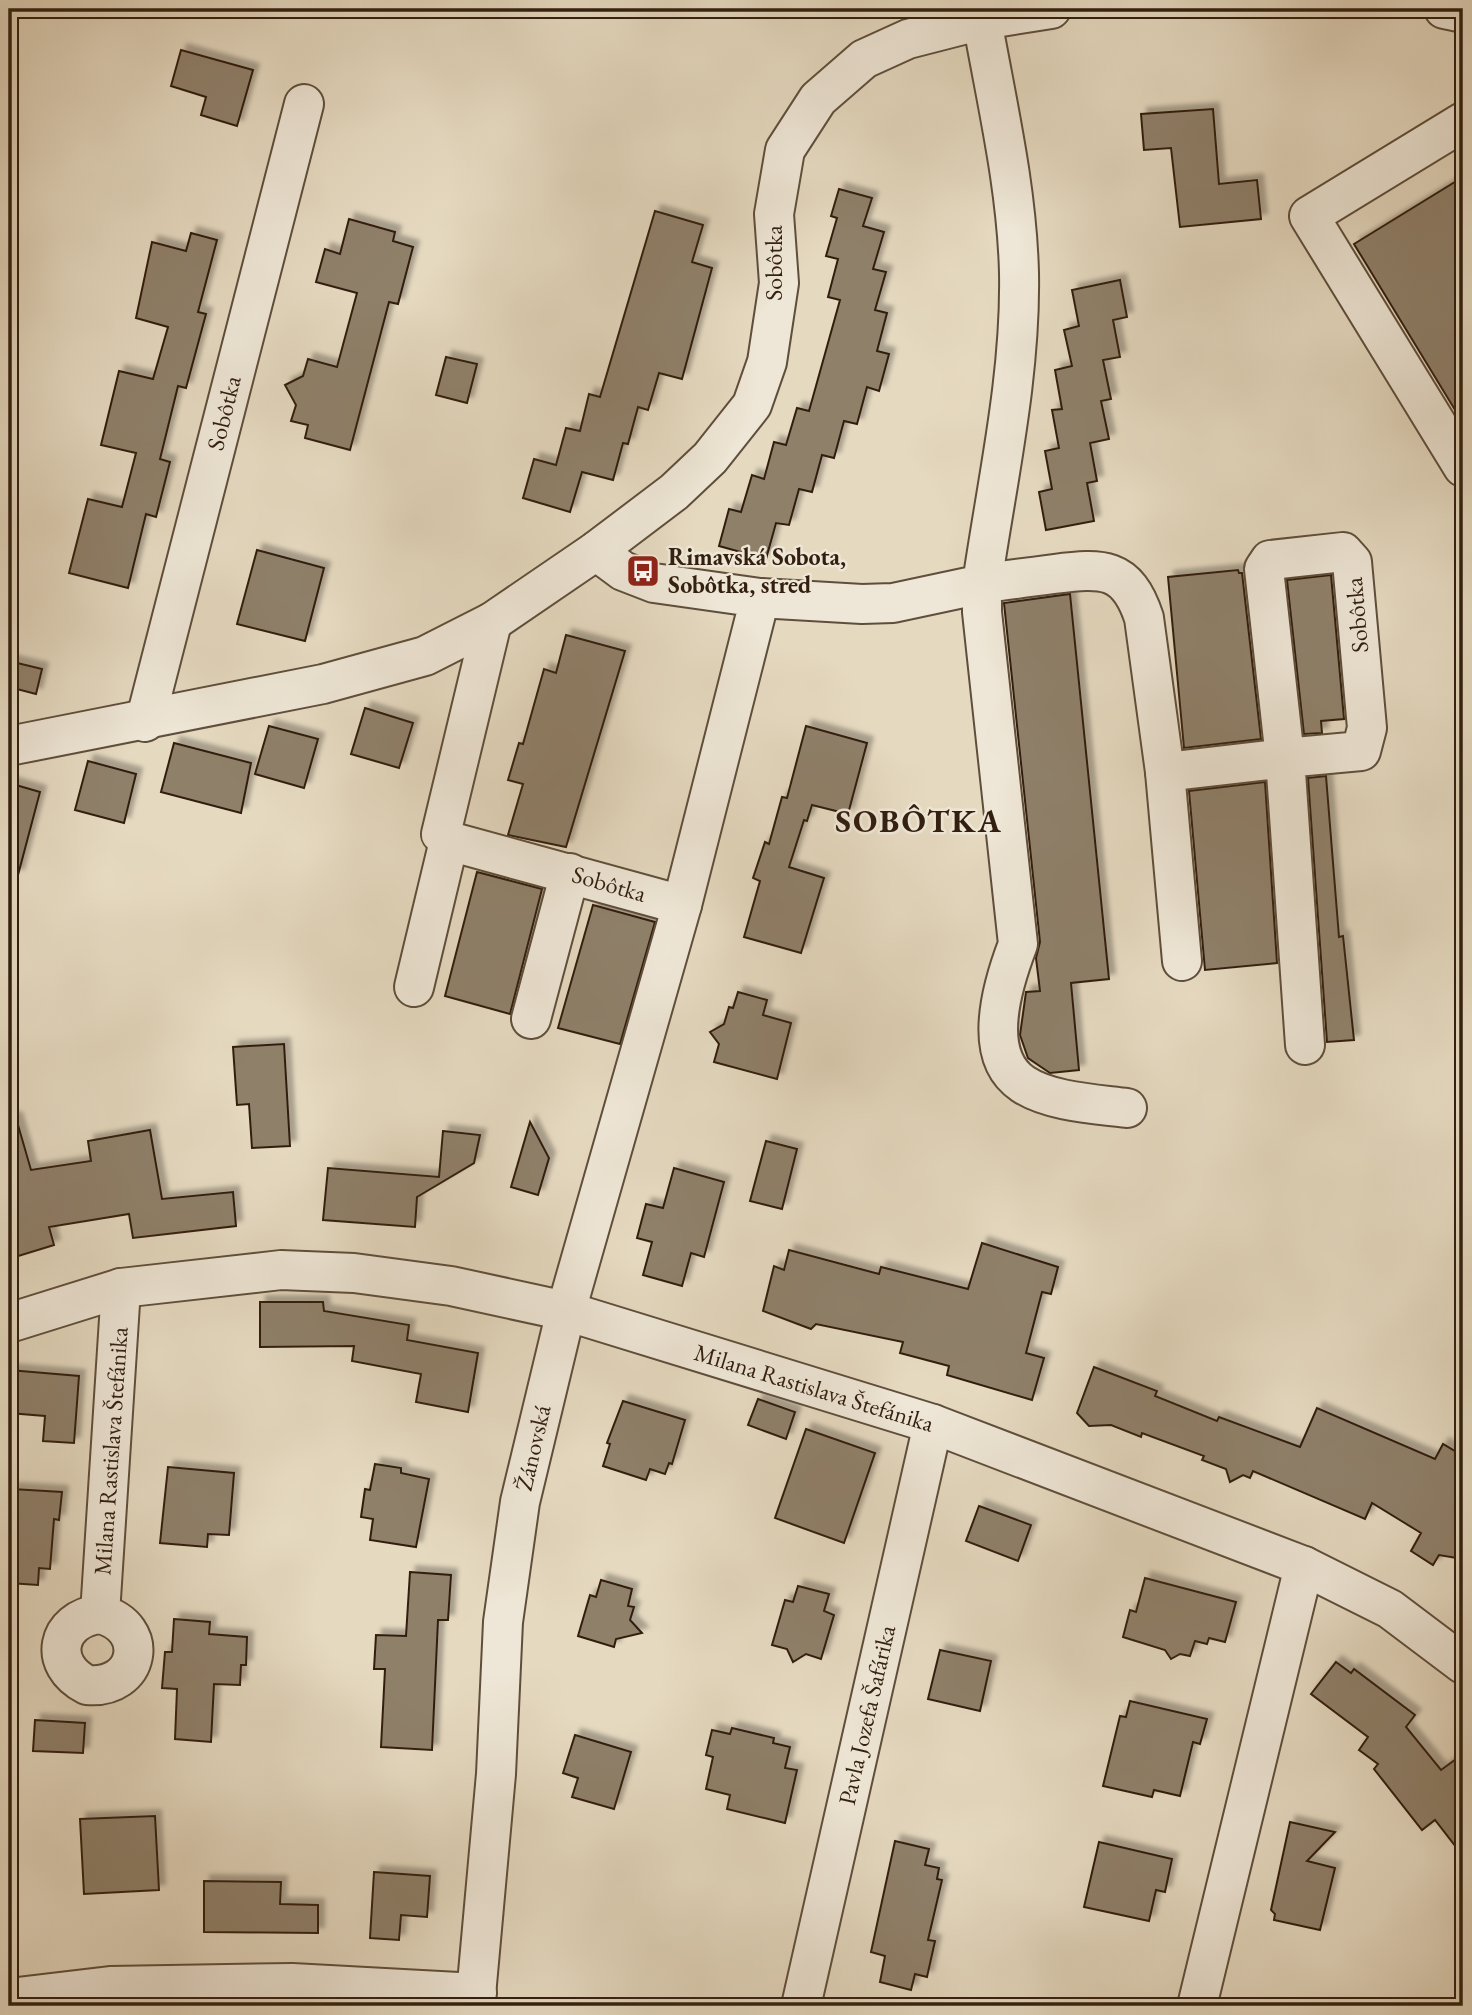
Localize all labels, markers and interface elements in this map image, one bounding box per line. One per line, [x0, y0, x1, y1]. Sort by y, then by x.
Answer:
street label: Sobôtka [758, 225, 789, 301]
street label: Sobôtka [199, 372, 248, 453]
place label: Rimavská Sobota, Sobôtka, stred [668, 541, 846, 600]
bus stop icon: Rimavská Sobota, Sobôtka, stred [624, 552, 662, 590]
street label: Sobôtka [1338, 576, 1375, 654]
district label: SOBÔTKA [835, 800, 1003, 842]
street label: Sobôtka [569, 858, 650, 909]
street label: Milana Rastislava Štefánika [86, 1325, 135, 1576]
street label: Milana Rastislava Štefánika [691, 1336, 938, 1439]
street label: Žánovská [508, 1401, 558, 1494]
street label: Pavla Jozefa Šafárika [831, 1622, 902, 1808]

